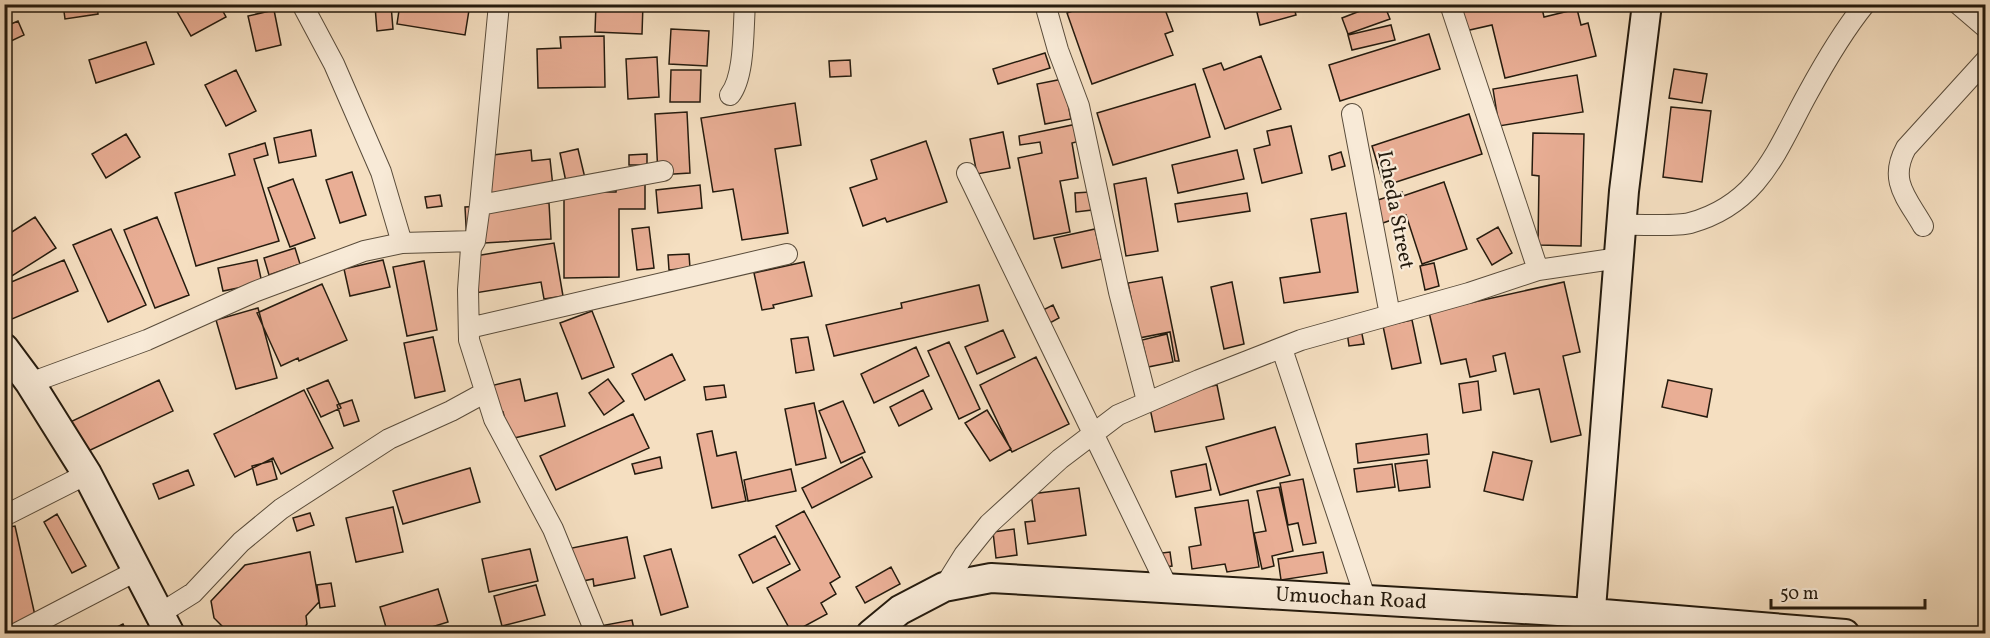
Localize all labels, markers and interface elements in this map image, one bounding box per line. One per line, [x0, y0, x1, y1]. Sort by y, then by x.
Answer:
street label: Icheda Street [1369, 148, 1421, 272]
scale bar [1771, 572, 1926, 610]
street label: Umuochan Road [1274, 581, 1428, 617]
text: 50 m [1780, 582, 1819, 607]

